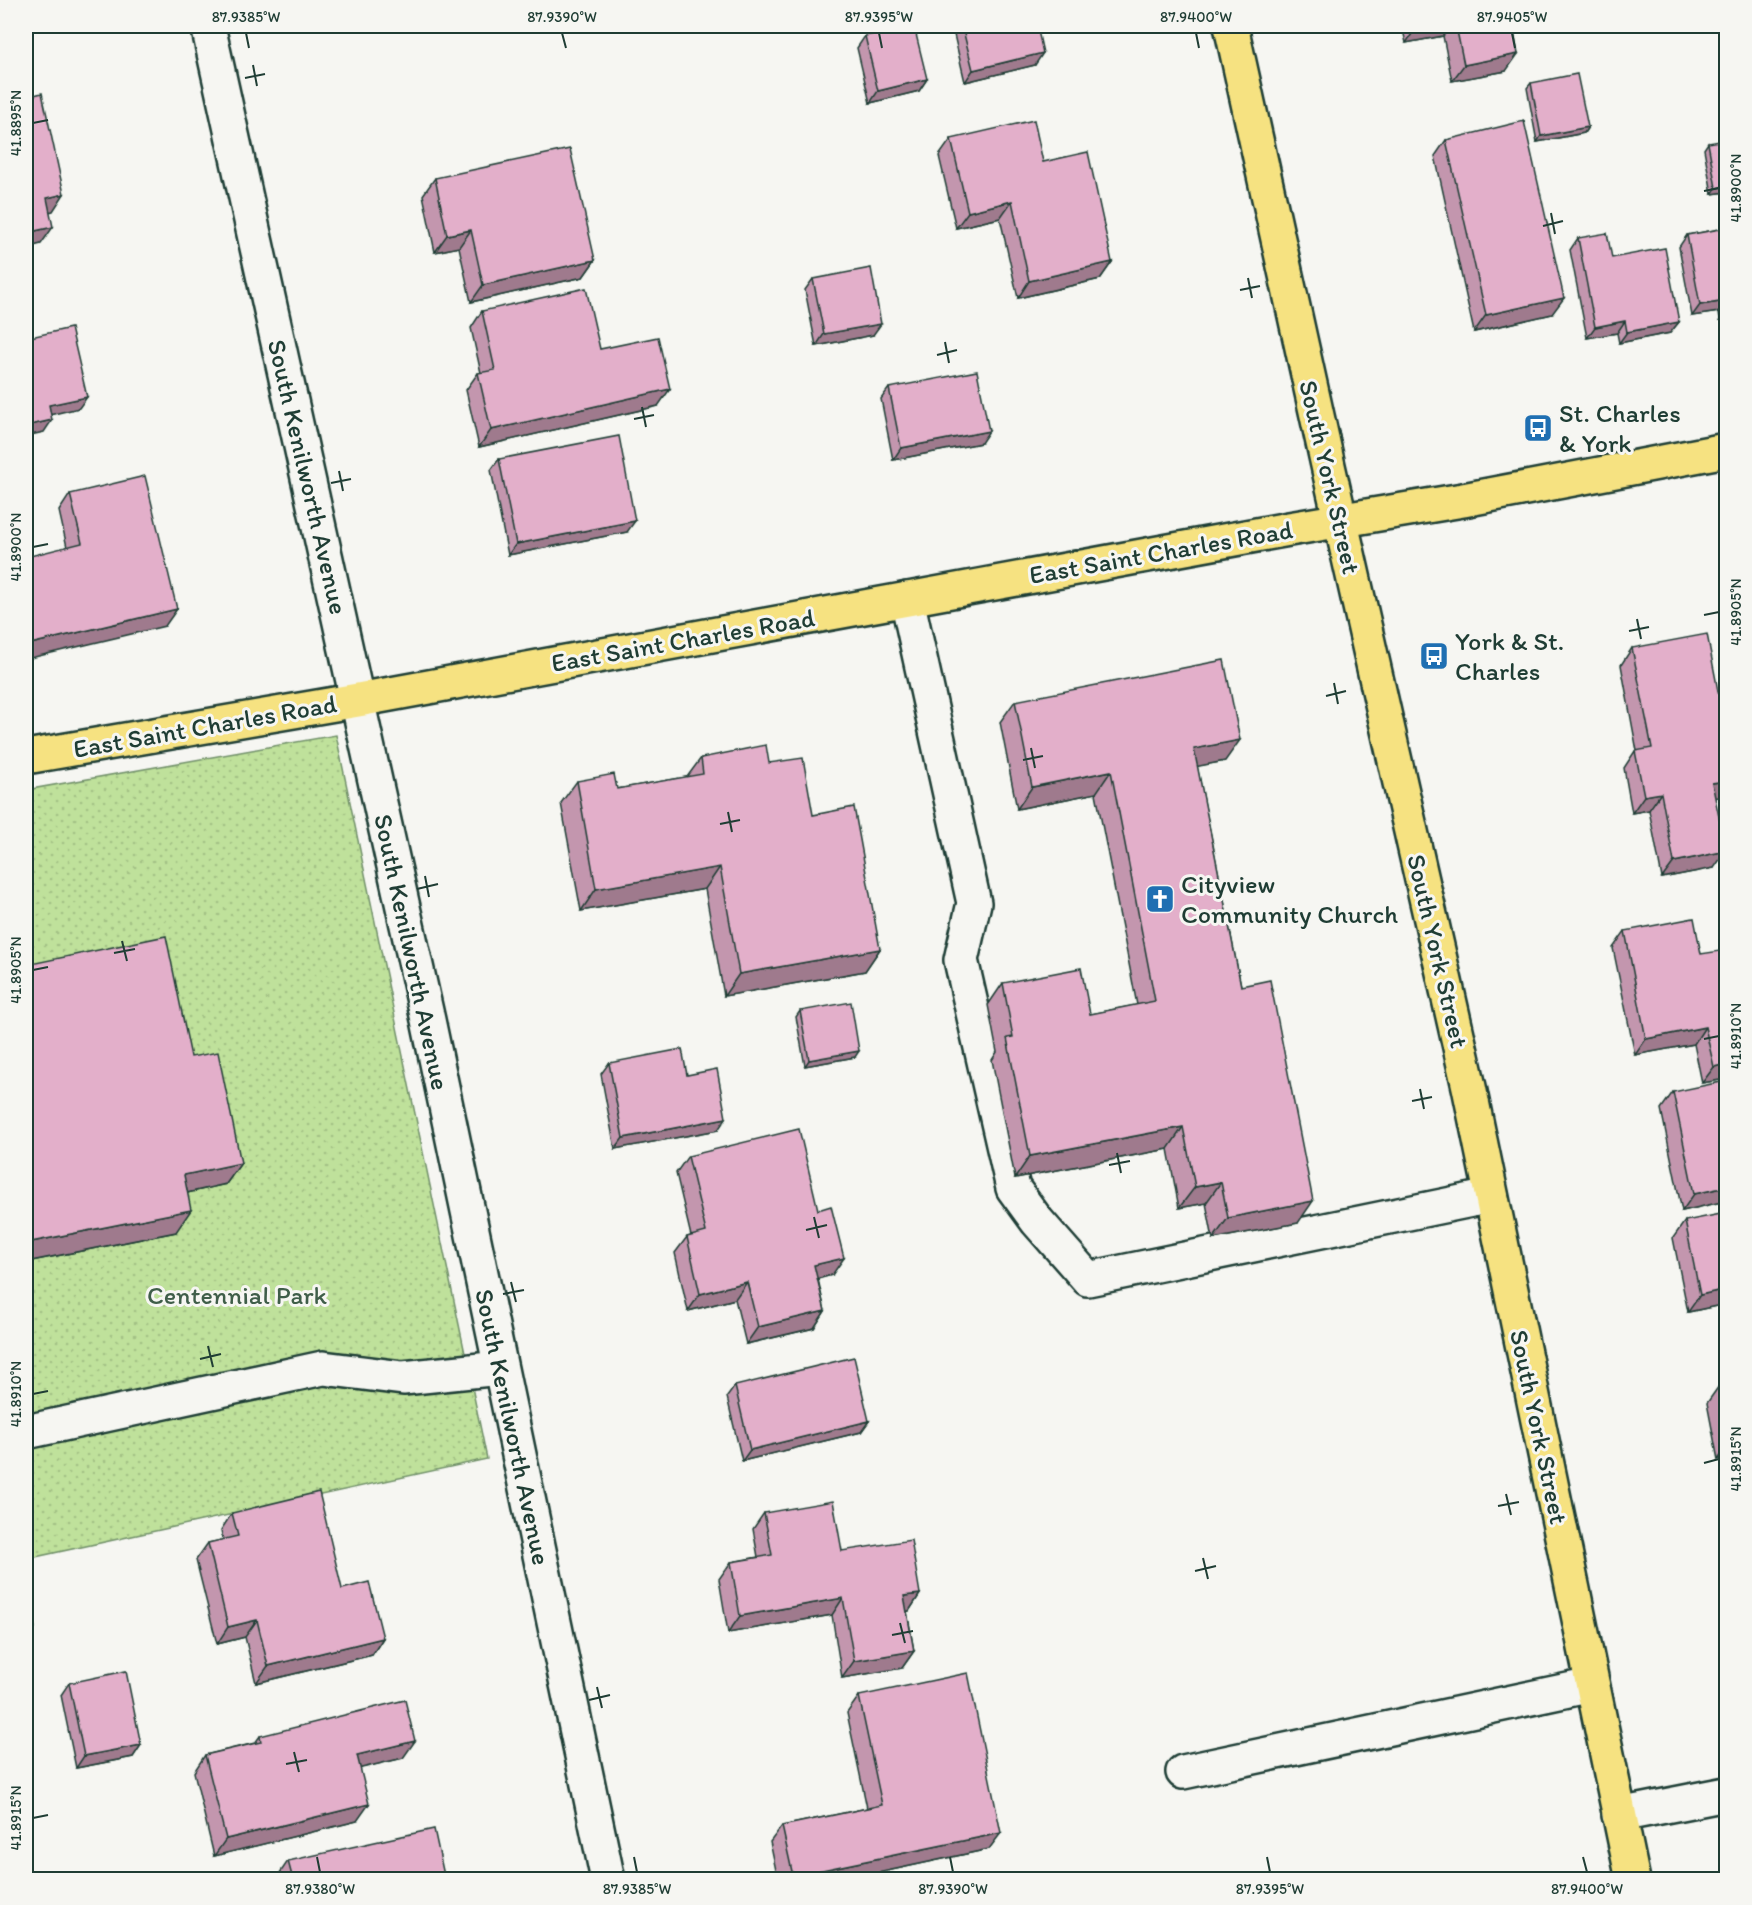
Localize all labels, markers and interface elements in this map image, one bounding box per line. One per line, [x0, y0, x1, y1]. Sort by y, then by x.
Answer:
text: 87.9385°W [212, 8, 281, 26]
text: 87.9390°W [527, 8, 597, 26]
text: 87.9395°W [845, 8, 913, 26]
text: 87.9400°W [1160, 8, 1232, 26]
text: 87.9405°W [1477, 8, 1547, 26]
text: 41.8895°N [7, 90, 25, 156]
text: 41.8900°N [1727, 154, 1745, 222]
street label: South Kenilworth Avenue [261, 336, 355, 618]
street label: South York Street [1292, 377, 1368, 577]
place label: St. Charles & York [1559, 397, 1681, 459]
bus stop icon: St. Charles & York [1522, 412, 1554, 444]
text: 41.8900°N [7, 513, 25, 581]
street label: East Saint Charles Road [1027, 513, 1295, 591]
text: 41.8905°N [1727, 578, 1745, 646]
street label: East Saint Charles Road [549, 601, 817, 679]
place label: York & St. Charles [1455, 625, 1564, 687]
bus stop icon: York & St. Charles [1418, 640, 1450, 672]
street label: East Saint Charles Road [71, 687, 339, 765]
street label: South Kenilworth Avenue [367, 811, 457, 1093]
street label: South York Street [1400, 851, 1476, 1051]
place label: Cityview Community Church [1181, 868, 1398, 930]
church icon: Cityview Community Church [1144, 883, 1176, 915]
text: 41.8905°N [7, 936, 25, 1004]
text: 41.8910°N [1727, 1003, 1745, 1069]
park label: Centennial Park [147, 1279, 328, 1311]
street label: South Kenilworth Avenue [468, 1286, 558, 1568]
street label: South York Street [1503, 1327, 1575, 1527]
text: 41.8910°N [7, 1361, 25, 1427]
text: 41.8915°N [1727, 1426, 1745, 1492]
text: 41.8915°N [7, 1785, 25, 1851]
text: 87.9380°W [285, 1880, 355, 1898]
text: 87.9385°W [603, 1880, 672, 1898]
text: 87.9390°W [918, 1880, 988, 1898]
text: 87.9395°W [1236, 1880, 1304, 1898]
text: 87.9400°W [1551, 1880, 1623, 1898]

